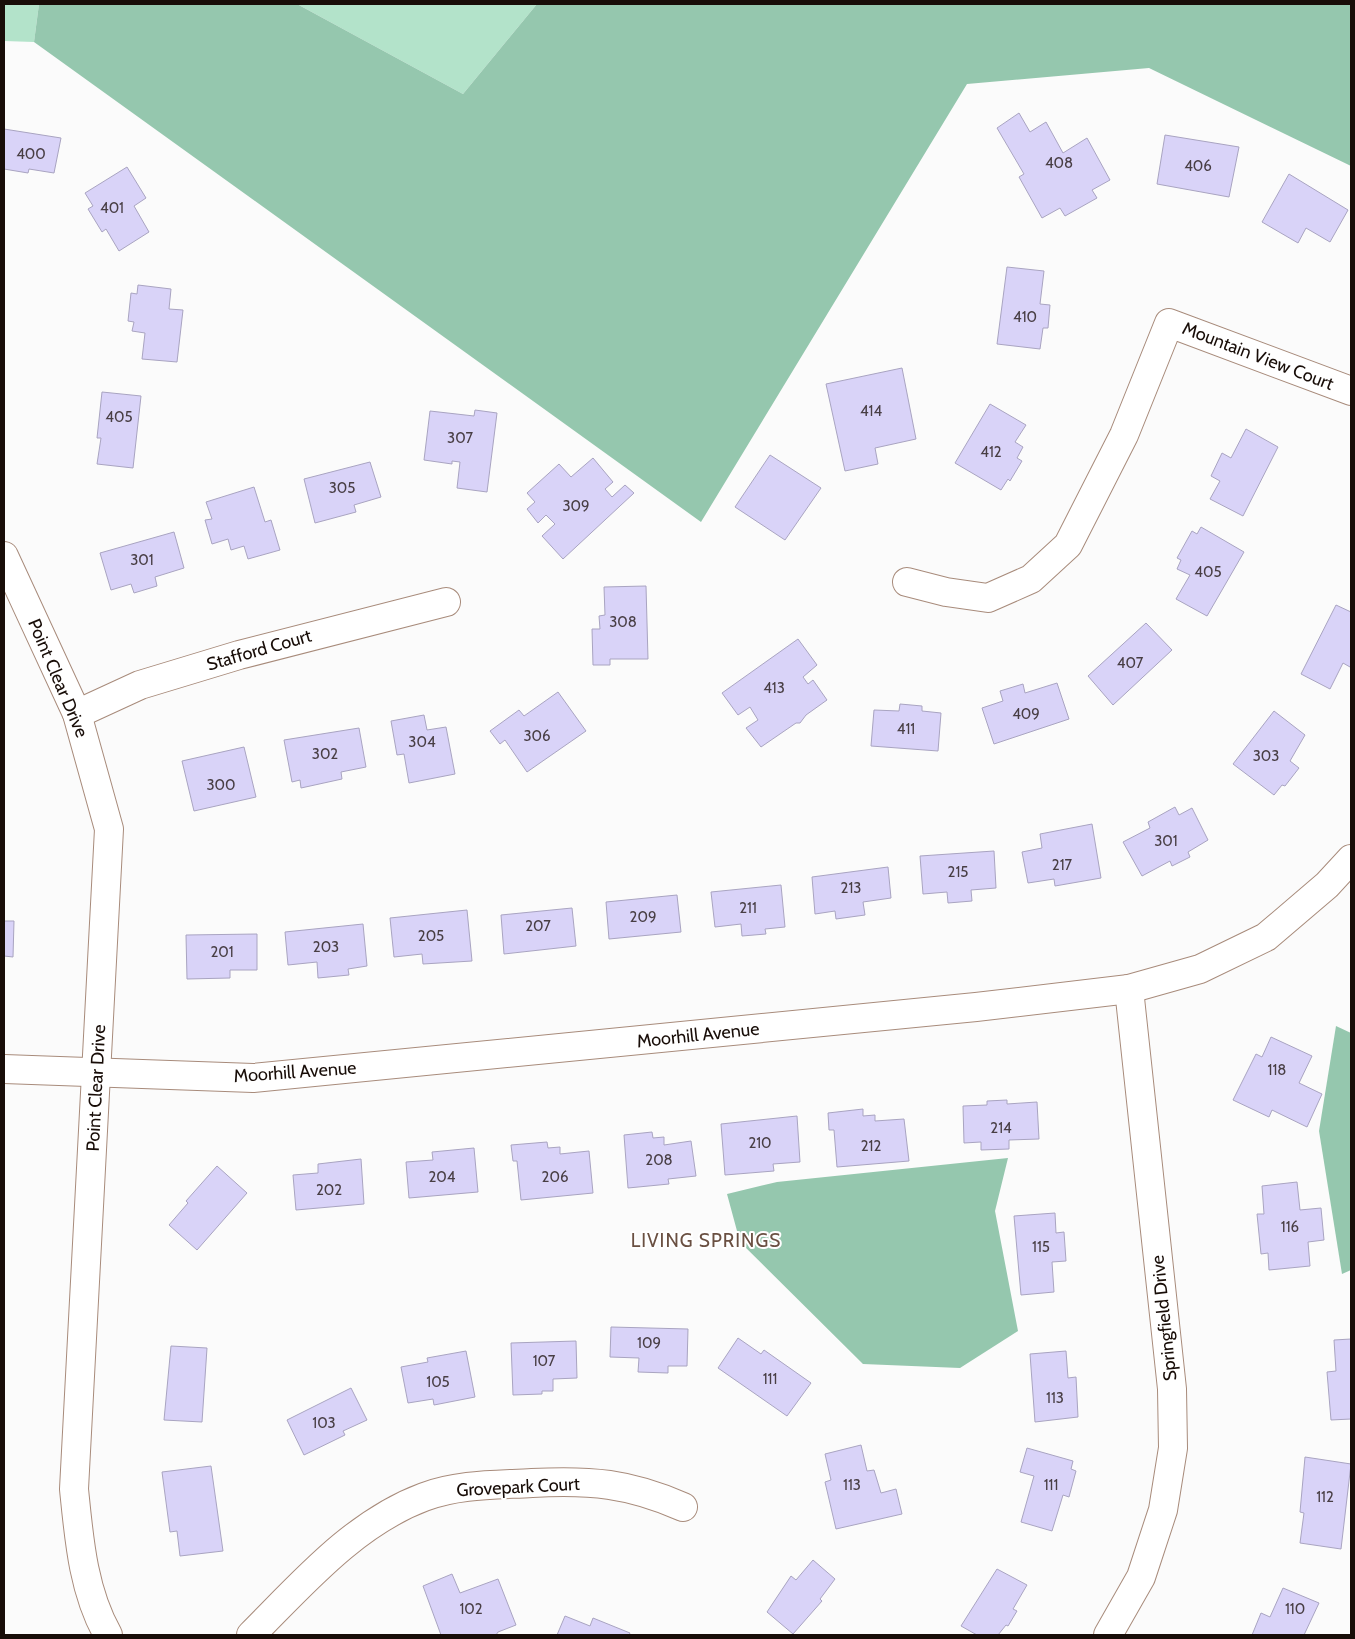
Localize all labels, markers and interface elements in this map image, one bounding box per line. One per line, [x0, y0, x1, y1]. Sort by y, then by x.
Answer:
house number: 400 [16, 145, 46, 163]
house number: 408 [1045, 154, 1073, 172]
house number: 406 [1184, 157, 1212, 175]
house number: 401 [100, 199, 124, 217]
house number: 410 [1013, 308, 1037, 326]
street label: Mountain View Court [1179, 317, 1337, 395]
house number: 414 [860, 402, 882, 420]
house number: 405 [105, 408, 133, 426]
house number: 307 [447, 429, 473, 447]
house number: 412 [980, 443, 1002, 461]
house number: 305 [329, 479, 355, 497]
house number: 309 [562, 497, 590, 515]
house number: 301 [130, 551, 154, 569]
house number: 405 [1194, 563, 1222, 581]
house number: 308 [609, 613, 637, 631]
street label: Point Clear Drive [23, 615, 93, 741]
street label: Stafford Court [204, 625, 314, 675]
house number: 407 [1117, 654, 1144, 672]
house number: 413 [763, 679, 785, 697]
house number: 409 [1012, 705, 1040, 723]
house number: 411 [897, 720, 915, 738]
house number: 306 [523, 727, 551, 745]
house number: 304 [408, 733, 436, 751]
house number: 302 [312, 745, 338, 763]
house number: 303 [1253, 747, 1279, 765]
house number: 300 [206, 776, 236, 794]
house number: 301 [1154, 832, 1178, 850]
house number: 217 [1052, 856, 1073, 874]
house number: 215 [948, 863, 968, 881]
house number: 213 [841, 879, 861, 897]
house number: 211 [739, 899, 757, 917]
house number: 209 [630, 908, 656, 926]
house number: 207 [525, 917, 551, 935]
house number: 205 [418, 927, 444, 945]
house number: 203 [313, 938, 339, 956]
house number: 201 [210, 943, 234, 961]
street label: Moorhill Avenue [636, 1018, 760, 1052]
street label: Point Clear Drive [82, 1024, 110, 1152]
street label: Moorhill Avenue [233, 1057, 357, 1087]
house number: 118 [1268, 1061, 1286, 1079]
house number: 214 [990, 1119, 1012, 1137]
house number: 210 [748, 1134, 772, 1152]
house number: 212 [861, 1137, 881, 1155]
house number: 208 [645, 1151, 673, 1169]
house number: 204 [429, 1168, 456, 1186]
house number: 206 [542, 1168, 568, 1186]
house number: 202 [316, 1181, 342, 1199]
house number: 116 [1281, 1218, 1299, 1236]
district label: LIVING SPRINGS [631, 1229, 781, 1252]
house number: 115 [1032, 1238, 1050, 1256]
street label: Springfield Drive [1146, 1254, 1182, 1382]
house number: 109 [637, 1334, 661, 1352]
house number: 107 [533, 1352, 556, 1370]
house number: 111 [763, 1370, 777, 1388]
house number: 105 [426, 1373, 450, 1391]
house number: 113 [1046, 1389, 1064, 1407]
house number: 103 [312, 1414, 336, 1432]
street label: Grovepark Court [456, 1473, 580, 1501]
house number: 113 [843, 1476, 861, 1494]
house number: 111 [1044, 1476, 1058, 1494]
house number: 112 [1316, 1488, 1334, 1506]
house number: 102 [459, 1600, 483, 1618]
house number: 110 [1285, 1600, 1305, 1618]

